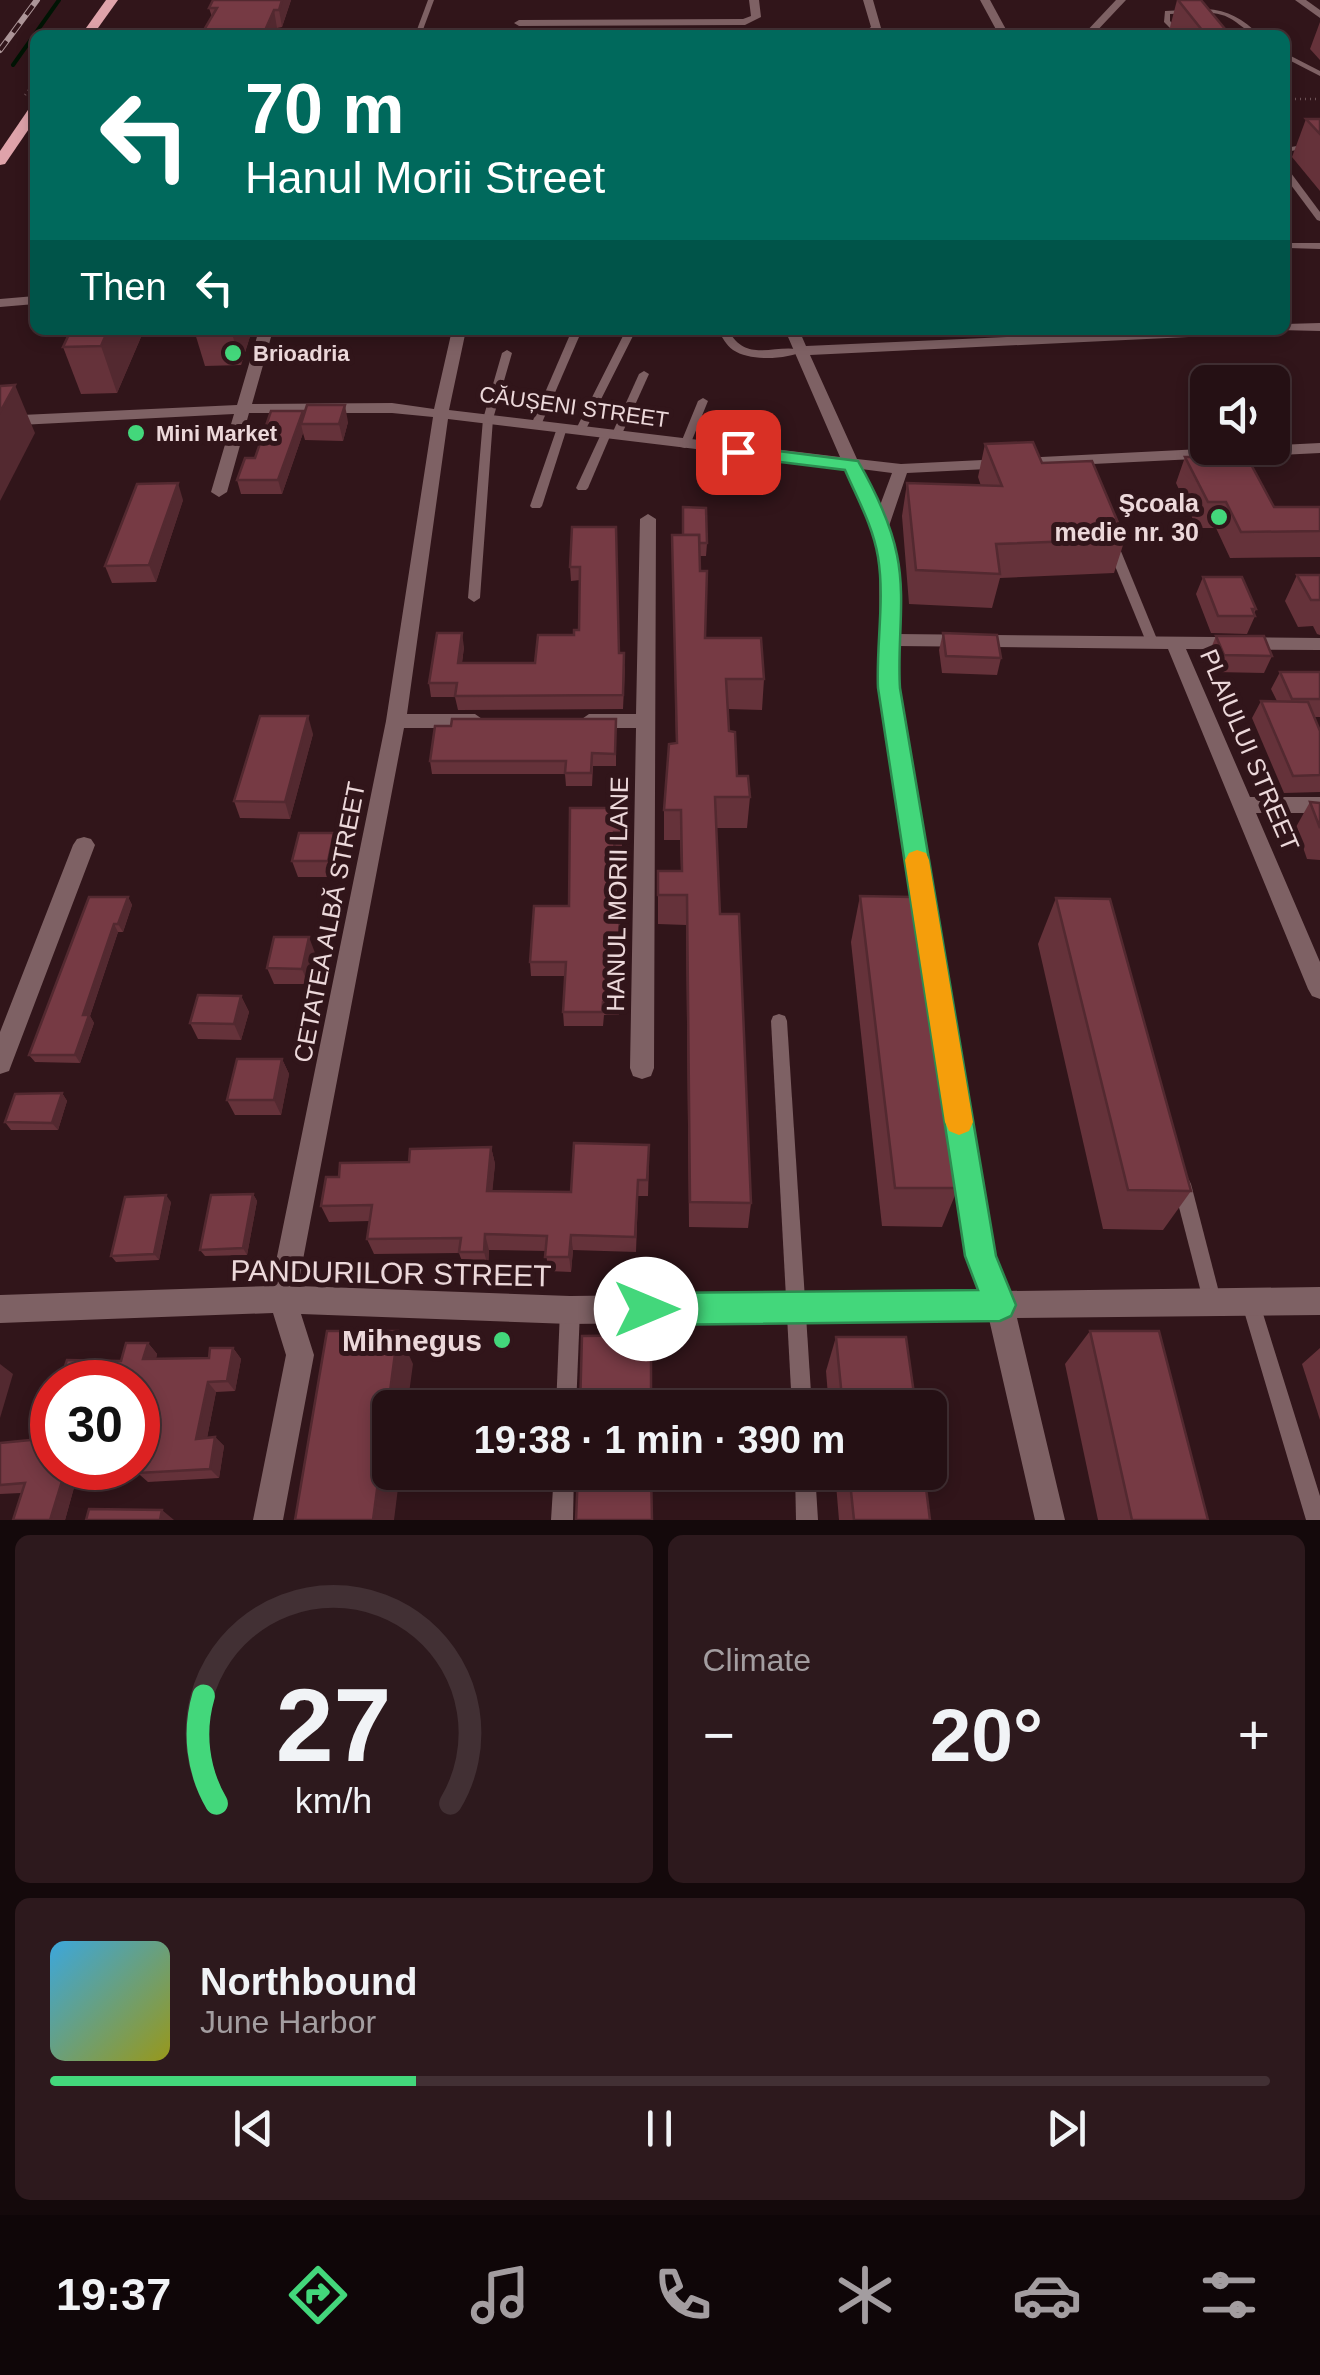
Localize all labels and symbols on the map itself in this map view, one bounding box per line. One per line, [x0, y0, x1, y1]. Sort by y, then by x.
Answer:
place label: Brioadria [253, 341, 350, 366]
marker: Brioadria [222, 342, 244, 364]
street label: CĂUȘENI STREET [478, 381, 670, 433]
pin [696, 410, 781, 495]
place label: Mini Market [156, 421, 278, 446]
marker: Mini Market [125, 422, 147, 444]
place label: Şcoala medie nr. 30 [1054, 489, 1200, 546]
marker: Şcoala medie nr. 30 [1208, 506, 1230, 528]
street label: PLAIULUI STREET [1195, 645, 1305, 855]
street label: HANUL MORII LANE [601, 776, 633, 1012]
street label: CETATEA ALBĂ STREET [288, 779, 370, 1065]
street label: PANDURILOR STREET [230, 1254, 552, 1292]
position arrow [594, 1257, 698, 1361]
place label: Mihnegus [342, 1324, 482, 1357]
marker: Mihnegus [491, 1329, 513, 1351]
speed limit sign: 30 [30, 1360, 160, 1490]

